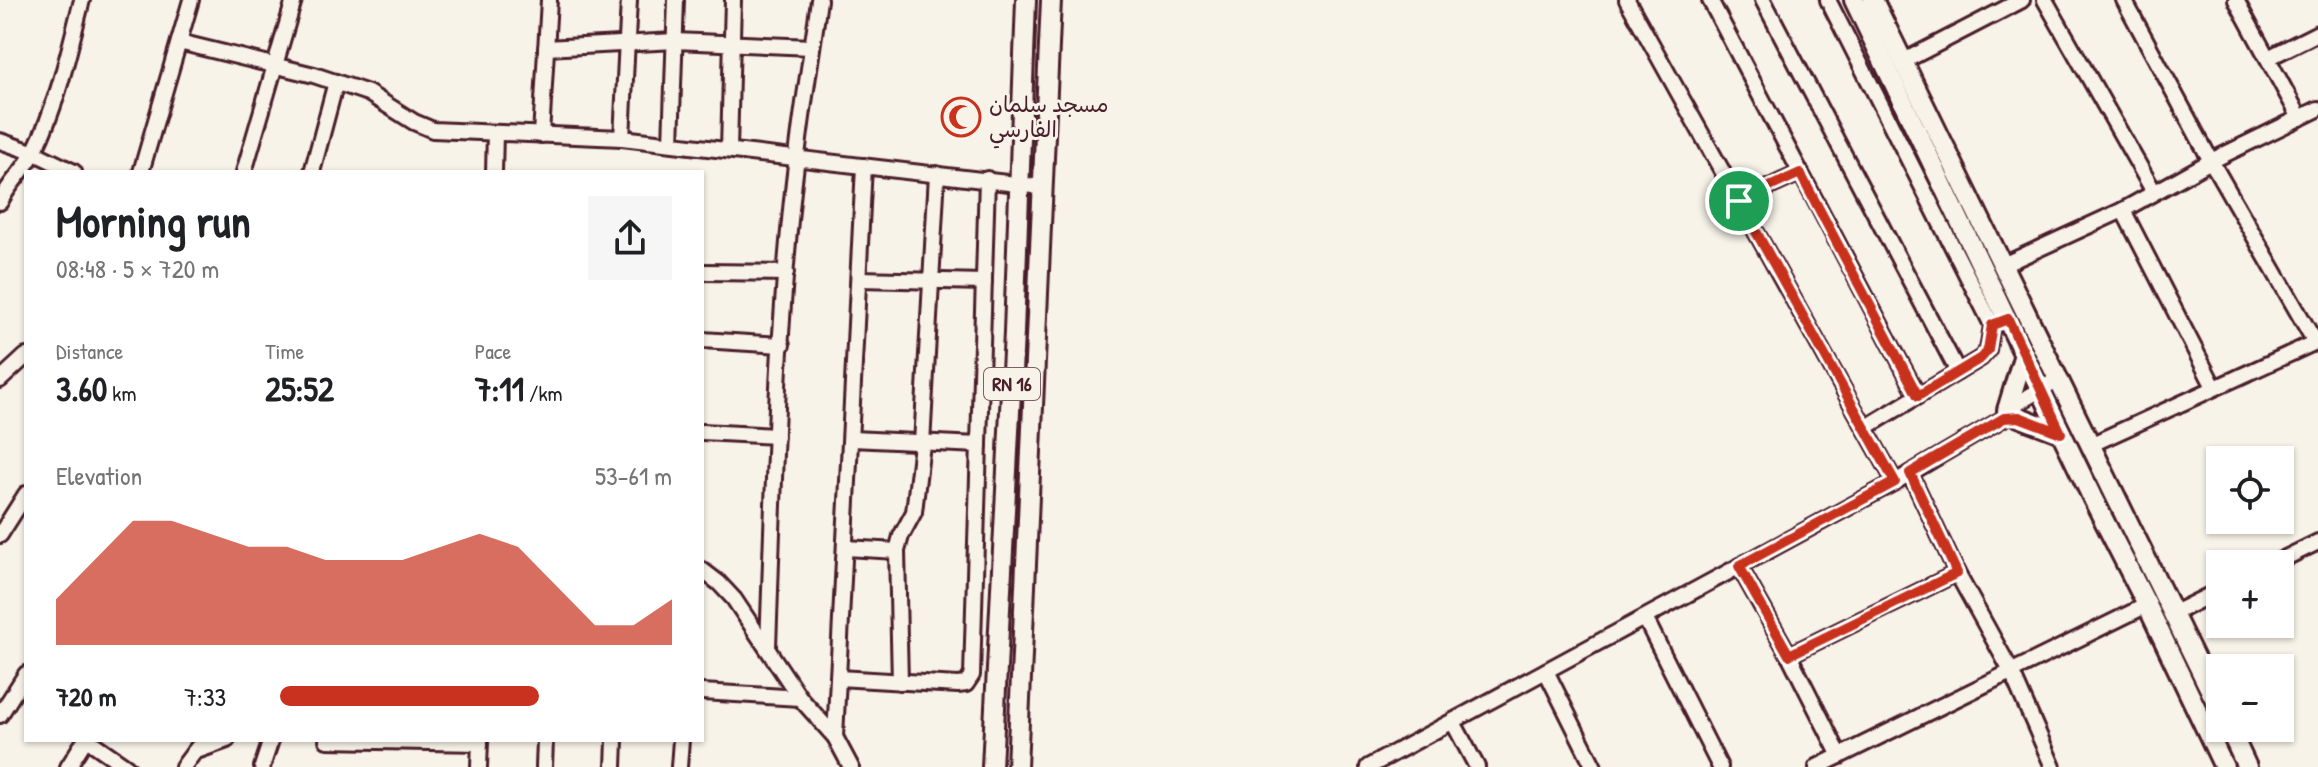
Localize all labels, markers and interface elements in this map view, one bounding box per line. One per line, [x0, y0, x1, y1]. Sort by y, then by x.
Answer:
place label: مسجد سلمان الفارسي [989, 89, 1109, 149]
mosque icon: مسجد سلمان الفارسي [940, 96, 982, 138]
pin [1705, 167, 1773, 235]
icon: arrive [1717, 179, 1761, 223]
text: Morning run [56, 191, 251, 251]
button: share [588, 196, 672, 280]
text: 08:48 · 5 × 720 m [56, 251, 219, 286]
text: Distance [56, 336, 123, 366]
text: Time [265, 336, 304, 366]
text: Pace [475, 336, 511, 366]
text: 3.60 [56, 366, 107, 412]
text: 25:52 [265, 366, 334, 412]
text: 7:11 [475, 366, 524, 412]
road number: RN 16 [984, 368, 1040, 400]
text: km [107, 378, 136, 408]
text: /km [524, 378, 563, 408]
map controls [2206, 446, 2294, 742]
button: locate [2206, 446, 2294, 534]
text: Elevation [56, 458, 142, 493]
text: 53–61 m [595, 458, 672, 493]
button: + [2206, 550, 2294, 638]
button: − [2206, 654, 2294, 742]
text: 720 m [56, 679, 116, 714]
text: 7:33 [184, 679, 226, 714]

